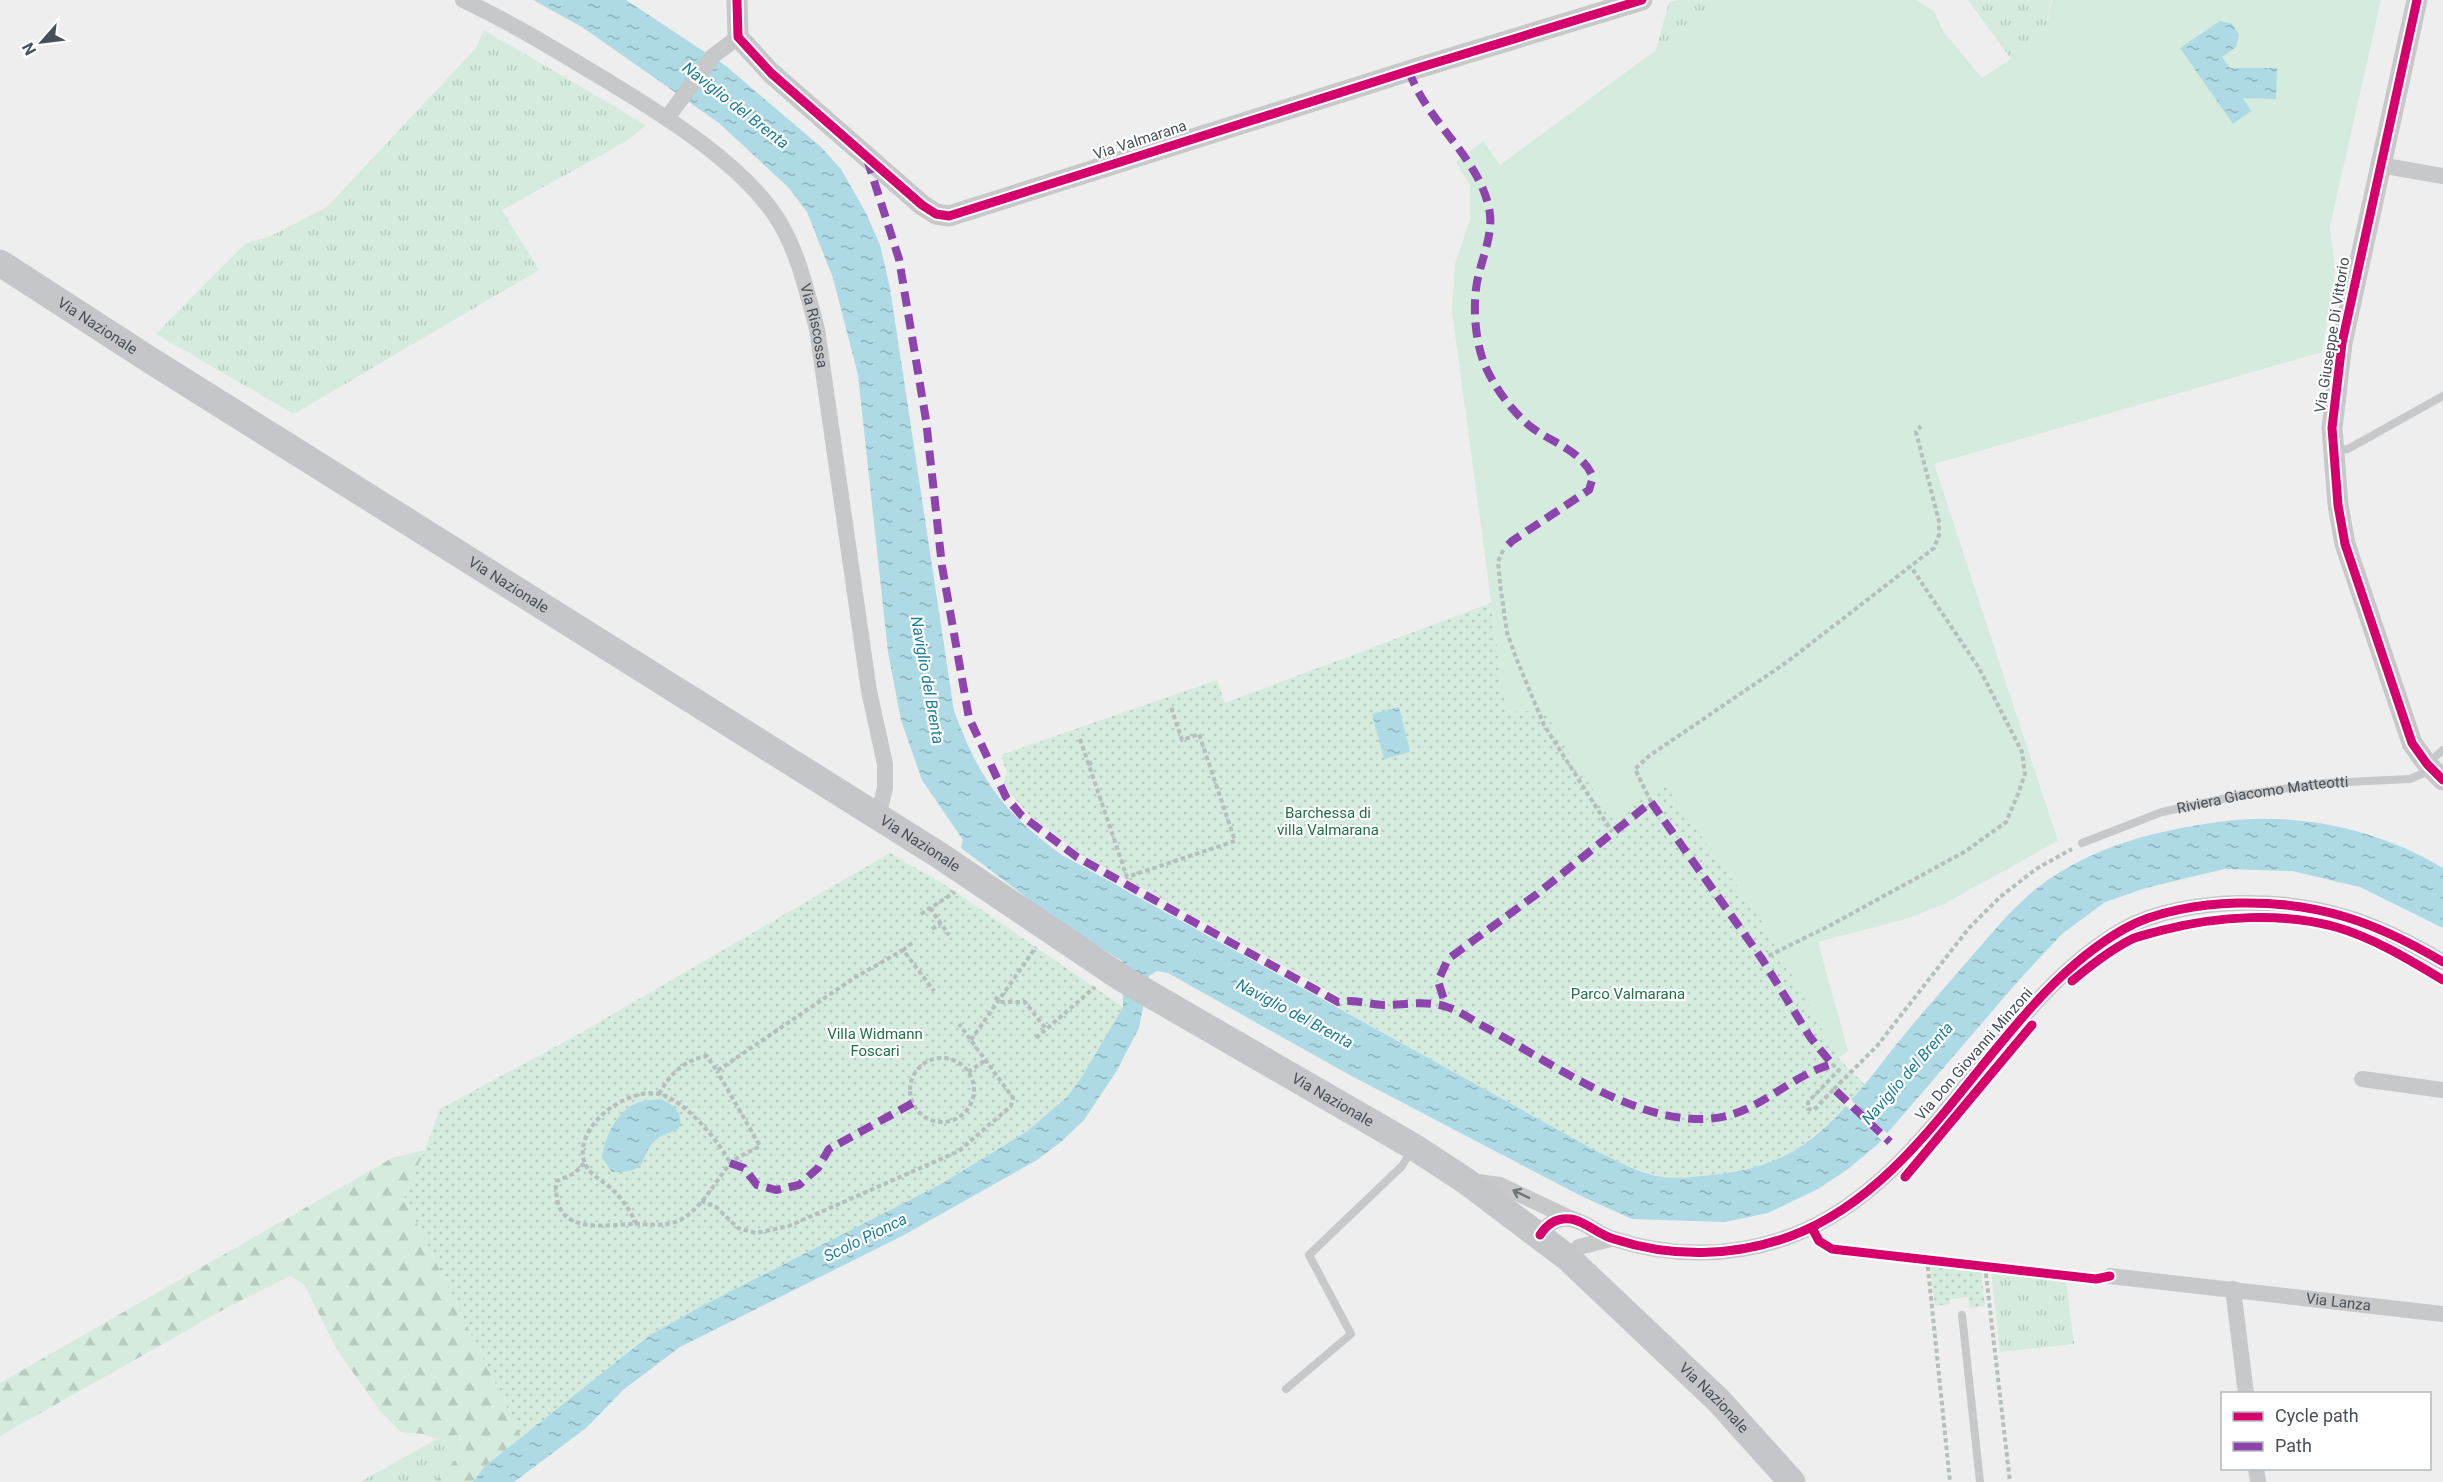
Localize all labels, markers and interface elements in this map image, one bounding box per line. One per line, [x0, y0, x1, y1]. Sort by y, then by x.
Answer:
north arrow [12, 12, 72, 72]
text: N [18, 39, 40, 58]
water label: Naviglio del Brenta [679, 58, 793, 153]
street label: Via Valmarana [1091, 116, 1189, 164]
street label: Via Giuseppe Di Vittorio [2311, 256, 2353, 414]
street label: Via Riscossa [796, 281, 831, 369]
street label: Via Nazionale [54, 294, 141, 358]
street label: Via Nazionale [465, 553, 552, 617]
water label: Naviglio del Brenta [907, 615, 948, 746]
street label: Riviera Giacomo Matteotti [2175, 773, 2349, 818]
park label: Barchessa di villa Valmarana [1277, 804, 1379, 839]
street label: Via Nazionale [877, 811, 964, 876]
water label: Naviglio del Brenta [1233, 975, 1356, 1052]
street label: Via Don Giovanni Minzoni [1911, 984, 2037, 1124]
park label: Parco Valmarana [1571, 985, 1685, 1003]
water label: Naviglio del Brenta [1858, 1018, 1957, 1128]
park label: Villa Widmann Foscari [827, 1025, 923, 1060]
street label: Via Nazionale [1288, 1069, 1377, 1131]
one-way arrow [1512, 1188, 1530, 1199]
water label: Scolo Pionca [820, 1209, 910, 1266]
street label: Via Lanza [2305, 1289, 2372, 1315]
street label: Via Nazionale [1675, 1359, 1753, 1437]
legend [2221, 1392, 2431, 1470]
text: Cycle path [2275, 1405, 2359, 1426]
text: Path [2275, 1435, 2312, 1456]

